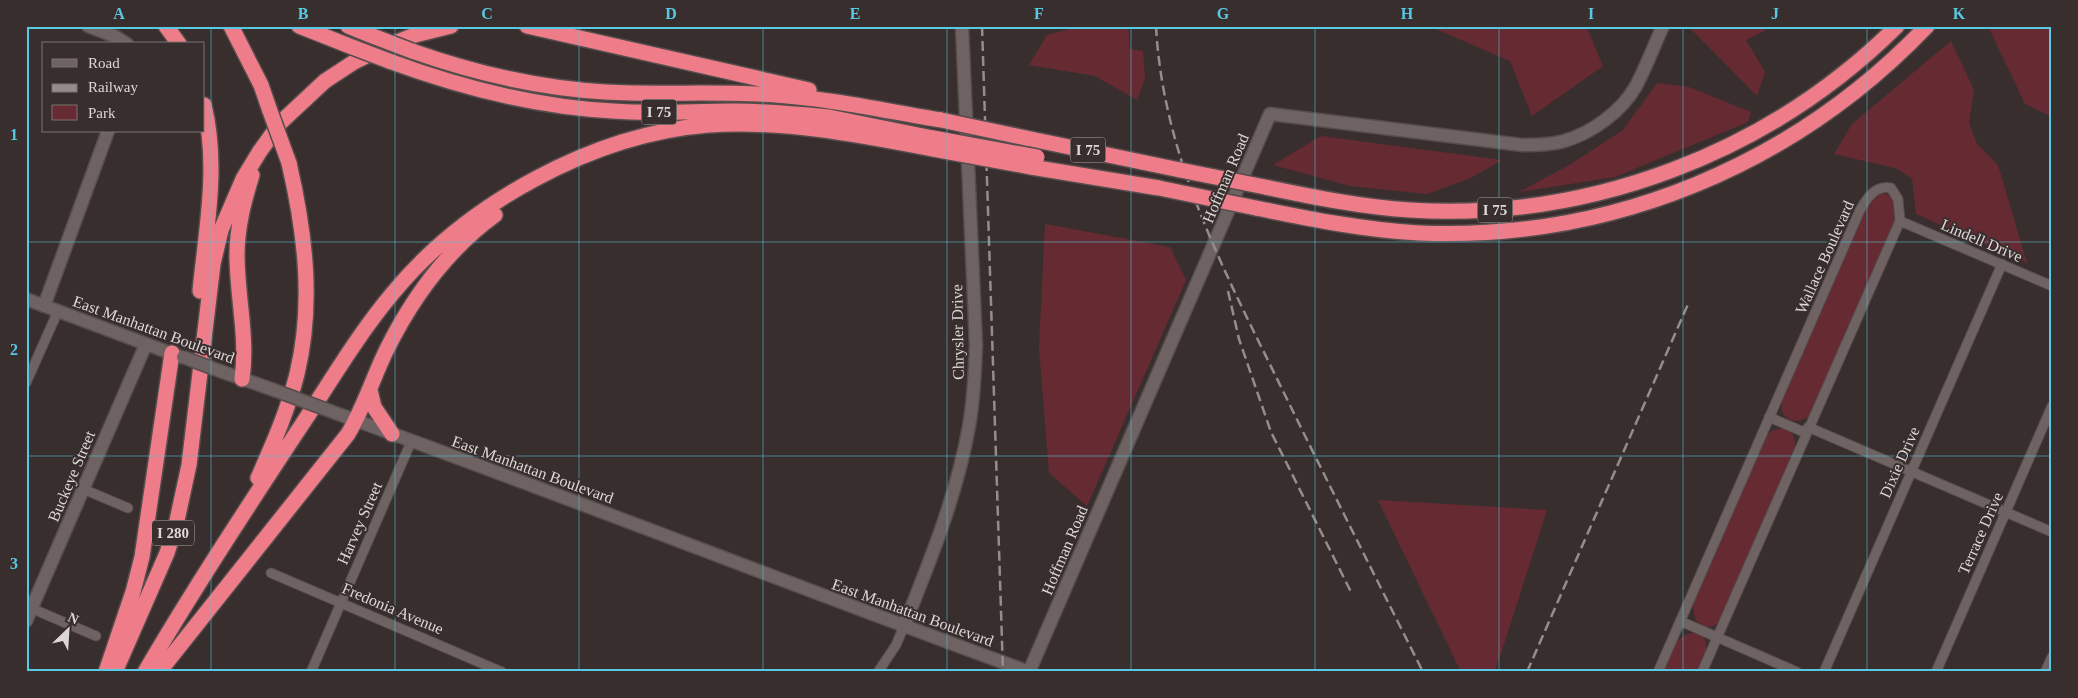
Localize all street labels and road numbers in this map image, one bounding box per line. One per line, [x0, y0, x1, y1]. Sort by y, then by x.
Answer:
road number: I 75 [642, 100, 676, 124]
street label: Hoffman Road [1199, 131, 1252, 225]
road number: I 75 [1070, 138, 1106, 162]
road number: I 75 [1478, 198, 1512, 222]
street label: Wallace Boulevard [1792, 198, 1857, 316]
street label: Lindell Drive [1939, 216, 2025, 265]
street label: Chrysler Drive [948, 284, 968, 380]
street label: East Manhattan Boulevard [71, 292, 237, 367]
street label: Dixie Drive [1876, 424, 1923, 500]
street label: Buckeye Street [45, 428, 99, 525]
street label: East Manhattan Boulevard [450, 432, 616, 507]
street label: Harvey Street [334, 479, 386, 567]
street label: Terrace Drive [1955, 489, 2006, 577]
street label: Hoffman Road [1038, 503, 1091, 597]
road number: I 280 [152, 520, 194, 546]
street label: East Manhattan Boulevard [830, 575, 996, 650]
street label: Fredonia Avenue [340, 579, 446, 637]

